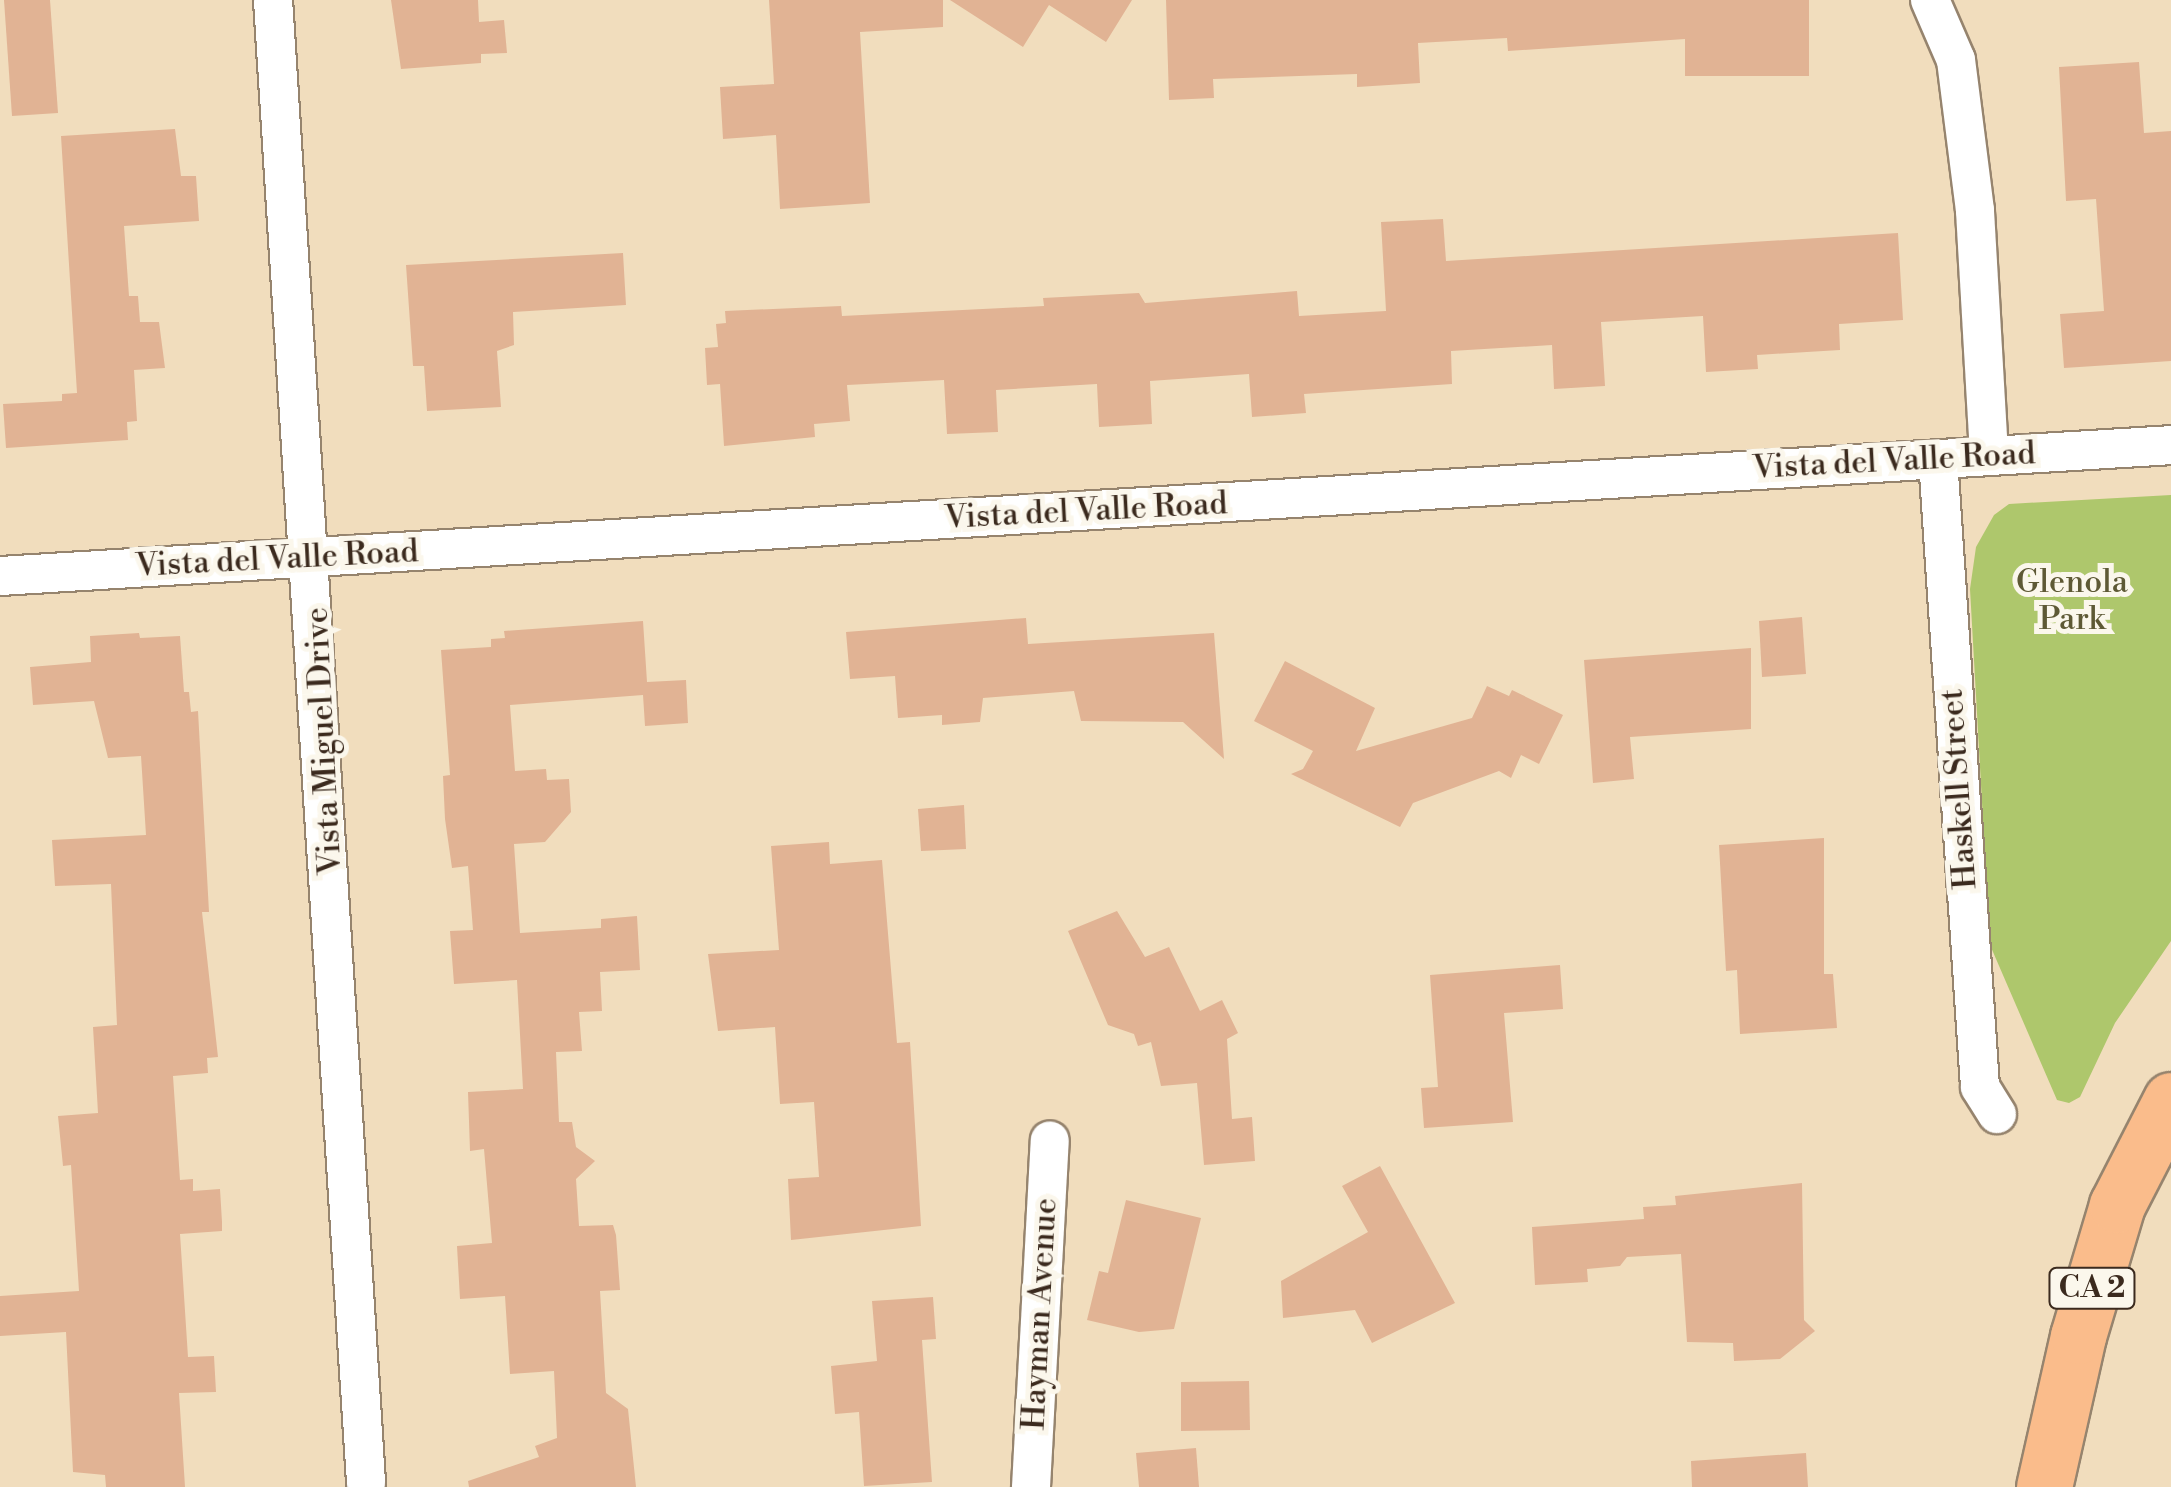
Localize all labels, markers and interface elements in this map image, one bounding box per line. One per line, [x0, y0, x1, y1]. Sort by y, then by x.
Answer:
street label: Vista del Valle Road [1752, 434, 2036, 488]
street label: Vista del Valle Road [944, 484, 1228, 538]
street label: Vista del Valle Road [135, 532, 419, 586]
park label: Glenola Park [2016, 564, 2128, 639]
street label: Vista Miguel Drive [298, 606, 350, 876]
street label: Haskell Street [1933, 687, 1985, 891]
street label: Hayman Avenue [1015, 1197, 1065, 1431]
road number: CA 2 [2047, 1263, 2137, 1313]

